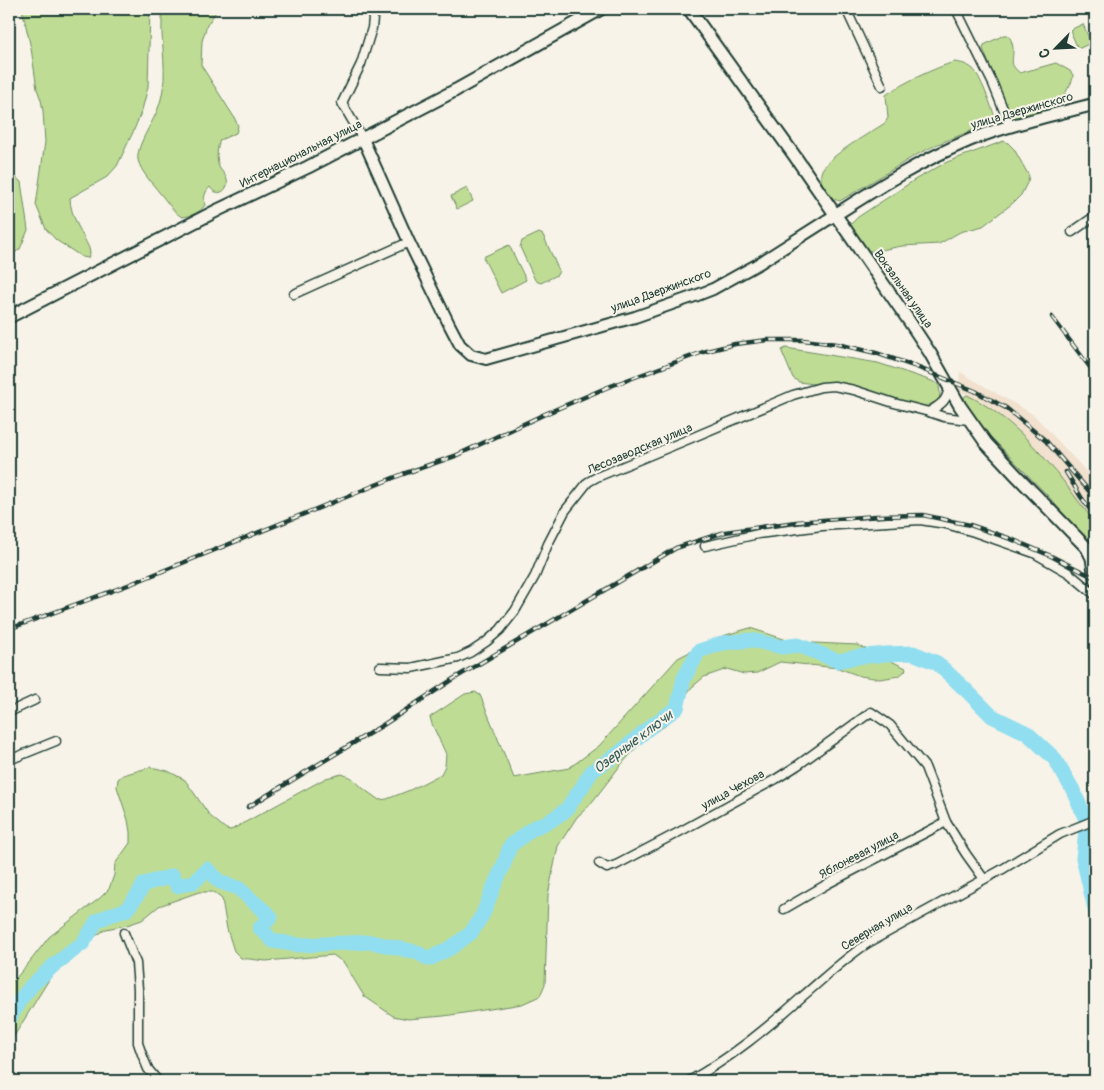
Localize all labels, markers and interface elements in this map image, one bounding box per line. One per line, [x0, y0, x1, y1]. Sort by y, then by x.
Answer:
north arrow [1032, 22, 1082, 72]
text: С [1035, 45, 1054, 60]
street label: улица Дзержинского [968, 89, 1075, 133]
street label: Интернациональная улица [238, 117, 365, 191]
street label: Вокзальная улица [870, 247, 936, 331]
street label: улица Дзержинского [608, 266, 714, 316]
street label: Лесозаводская улица [584, 420, 695, 478]
water label: Озерные ключи [590, 706, 677, 777]
street label: улица Чехова [698, 766, 767, 814]
street label: Яблоневая улица [817, 828, 902, 882]
street label: Северная улица [839, 900, 916, 954]

